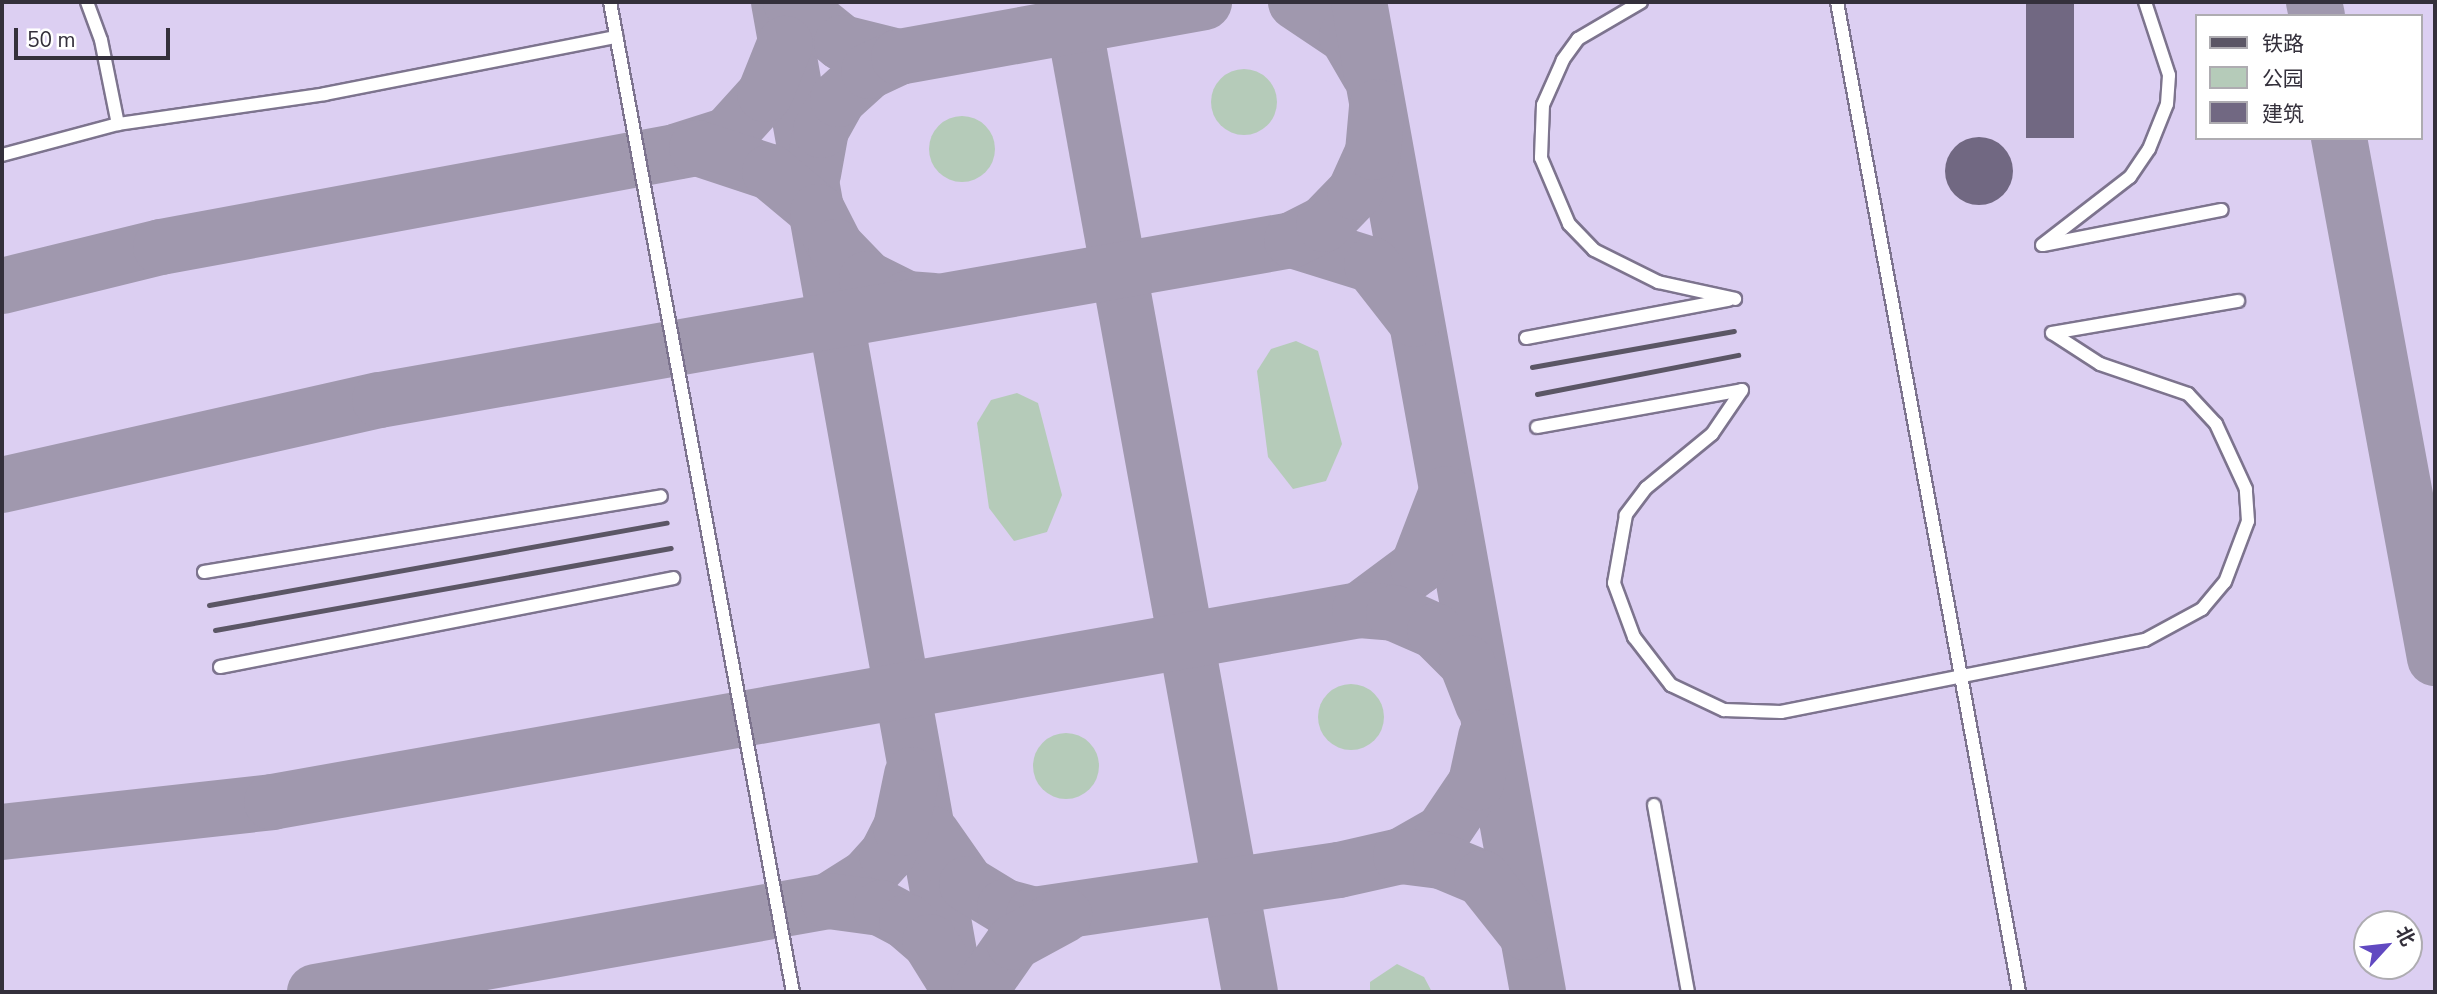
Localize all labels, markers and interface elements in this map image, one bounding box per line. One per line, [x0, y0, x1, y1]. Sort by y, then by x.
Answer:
scale bar [18, 14, 173, 58]
legend [2196, 14, 2423, 140]
text: 50 m [27, 26, 76, 54]
text: 铁路 [2262, 30, 2304, 58]
text: 公园 [2262, 65, 2304, 93]
text: 建筑 [2262, 100, 2304, 128]
north arrow [2353, 910, 2423, 980]
text: 北 [2389, 922, 2421, 951]

